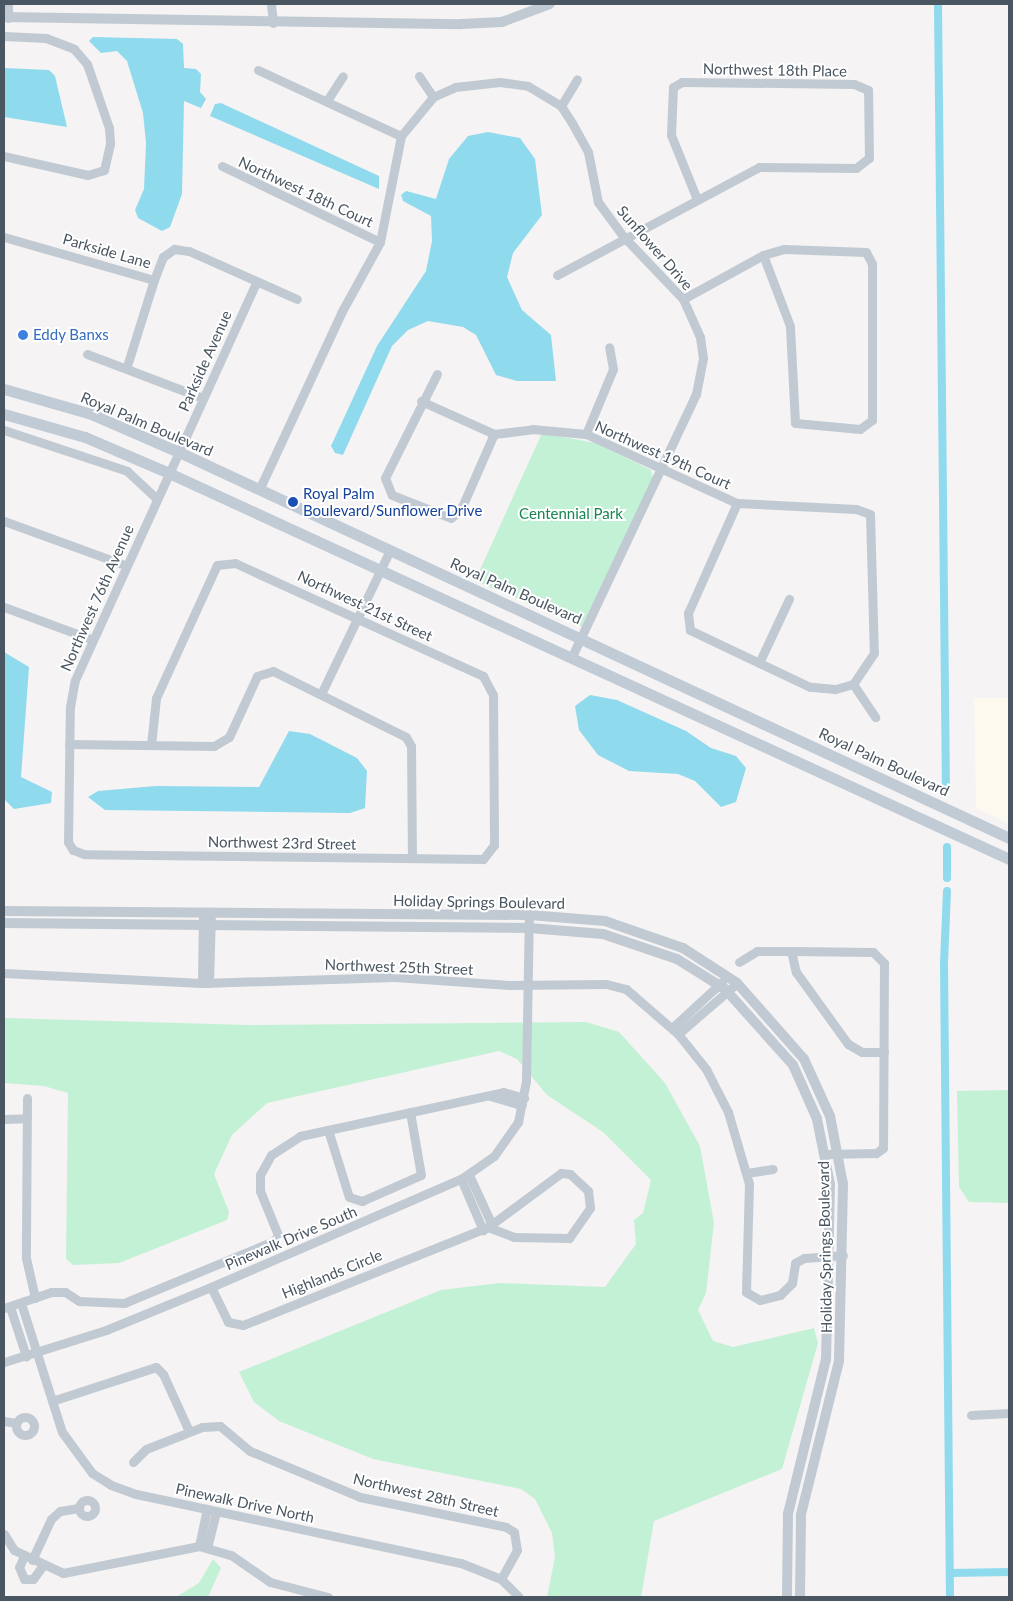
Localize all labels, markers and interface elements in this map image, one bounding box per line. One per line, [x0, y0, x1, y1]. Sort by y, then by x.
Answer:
street label: Northwest 18th Place [703, 60, 847, 80]
street label: Northwest 18th Court [236, 153, 376, 231]
street label: Sunflower Drive [613, 202, 697, 294]
street label: Parkside Lane [61, 230, 153, 272]
street label: Parkside Avenue [175, 307, 235, 415]
place label: Eddy Banxs [33, 326, 109, 344]
marker: Eddy Banxs [17, 329, 29, 341]
street label: Royal Palm Boulevard [78, 388, 216, 460]
street label: Northwest 19th Court [592, 417, 734, 493]
place label: Royal Palm Boulevard/Sunflower Drive [303, 484, 483, 519]
marker: Royal Palm Boulevard/Sunflower Drive [287, 496, 299, 508]
park label: Centennial Park [519, 505, 623, 523]
street label: Northwest 76th Avenue [56, 522, 138, 674]
street label: Royal Palm Boulevard [448, 554, 584, 628]
street label: Northwest 21st Street [295, 567, 435, 645]
street label: Royal Palm Boulevard [816, 724, 952, 800]
street label: Northwest 23rd Street [208, 833, 356, 853]
street label: Holiday Springs Boulevard [393, 891, 565, 913]
street label: Northwest 25th Street [324, 955, 474, 979]
street label: Holiday Springs Boulevard [814, 1161, 836, 1333]
street label: Pinewalk Drive South [222, 1202, 360, 1274]
street label: Highlands Circle [279, 1246, 385, 1302]
street label: Northwest 28th Street [352, 1470, 500, 1520]
street label: Pinewalk Drive North [174, 1479, 316, 1527]

